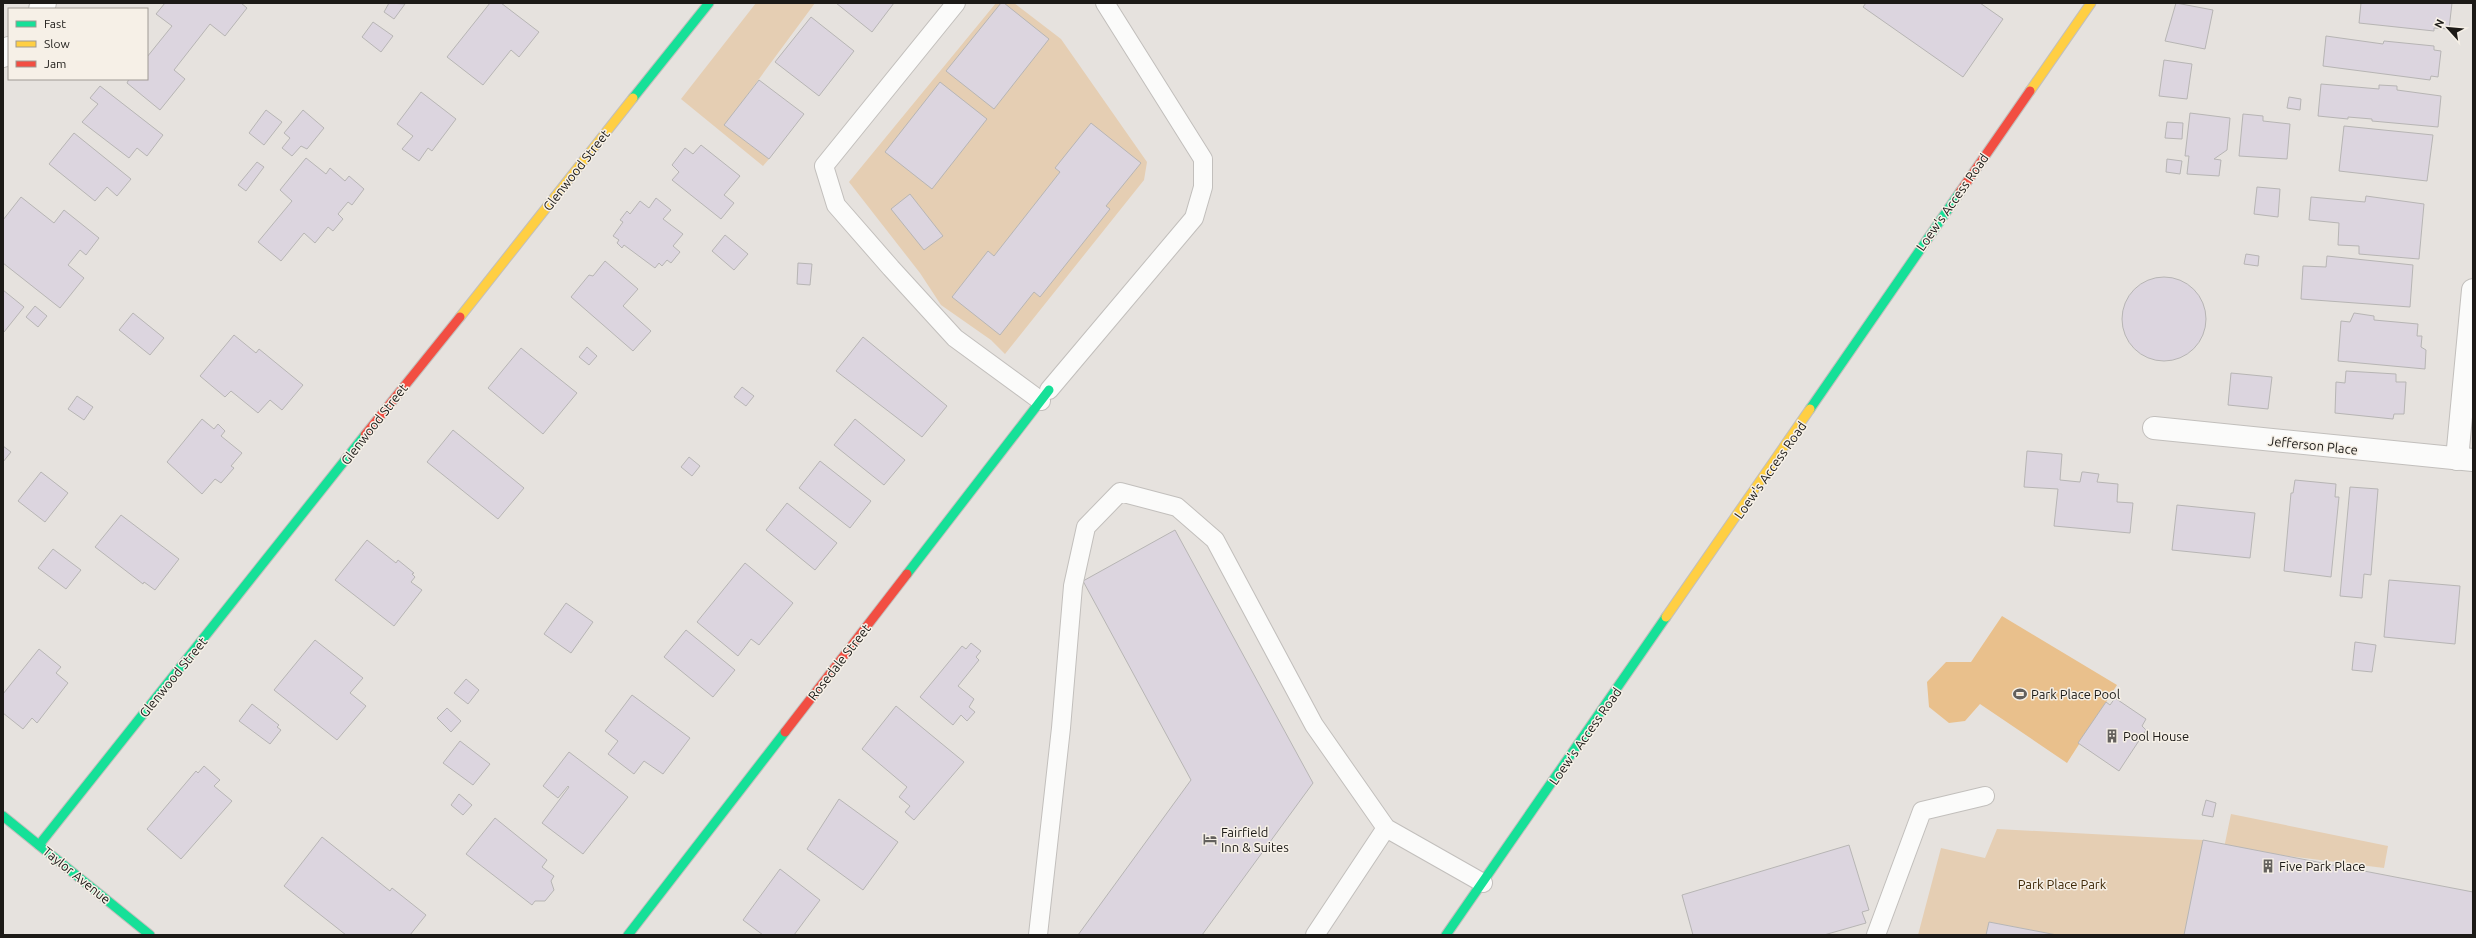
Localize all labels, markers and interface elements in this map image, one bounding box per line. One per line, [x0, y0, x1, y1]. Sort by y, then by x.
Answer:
legend [8, 8, 148, 80]
north arrow [2428, 8, 2468, 48]
text: Fast [44, 17, 66, 30]
text: N [2432, 17, 2446, 30]
text: Slow [44, 37, 70, 50]
text: Jam [44, 57, 66, 70]
street label: Glenwood Street [540, 127, 612, 213]
street label: Loew's Access Road [1913, 151, 1991, 253]
street label: Glenwood Street [338, 381, 410, 467]
street label: Loew's Access Road [1731, 419, 1809, 521]
street label: Jefferson Place [2267, 433, 2359, 457]
street label: Rosedale Street [805, 621, 873, 703]
street label: Glenwood Street [136, 634, 210, 720]
street label: Loew's Access Road [1546, 685, 1624, 787]
sports icon: Park Place Pool [2012, 686, 2028, 702]
place label: Park Place Pool [2031, 687, 2121, 701]
building icon: Pool House [2104, 728, 2120, 744]
place label: Pool House [2123, 729, 2189, 743]
place label: Fairfield Inn & Suites [1221, 825, 1289, 854]
hotel icon: Fairfield Inn & Suites [1202, 831, 1218, 847]
street label: Taylor Avenue [41, 844, 113, 906]
building icon: Five Park Place [2260, 858, 2276, 874]
place label: Five Park Place [2279, 859, 2365, 873]
park label: Park Place Park [2018, 877, 2107, 891]

